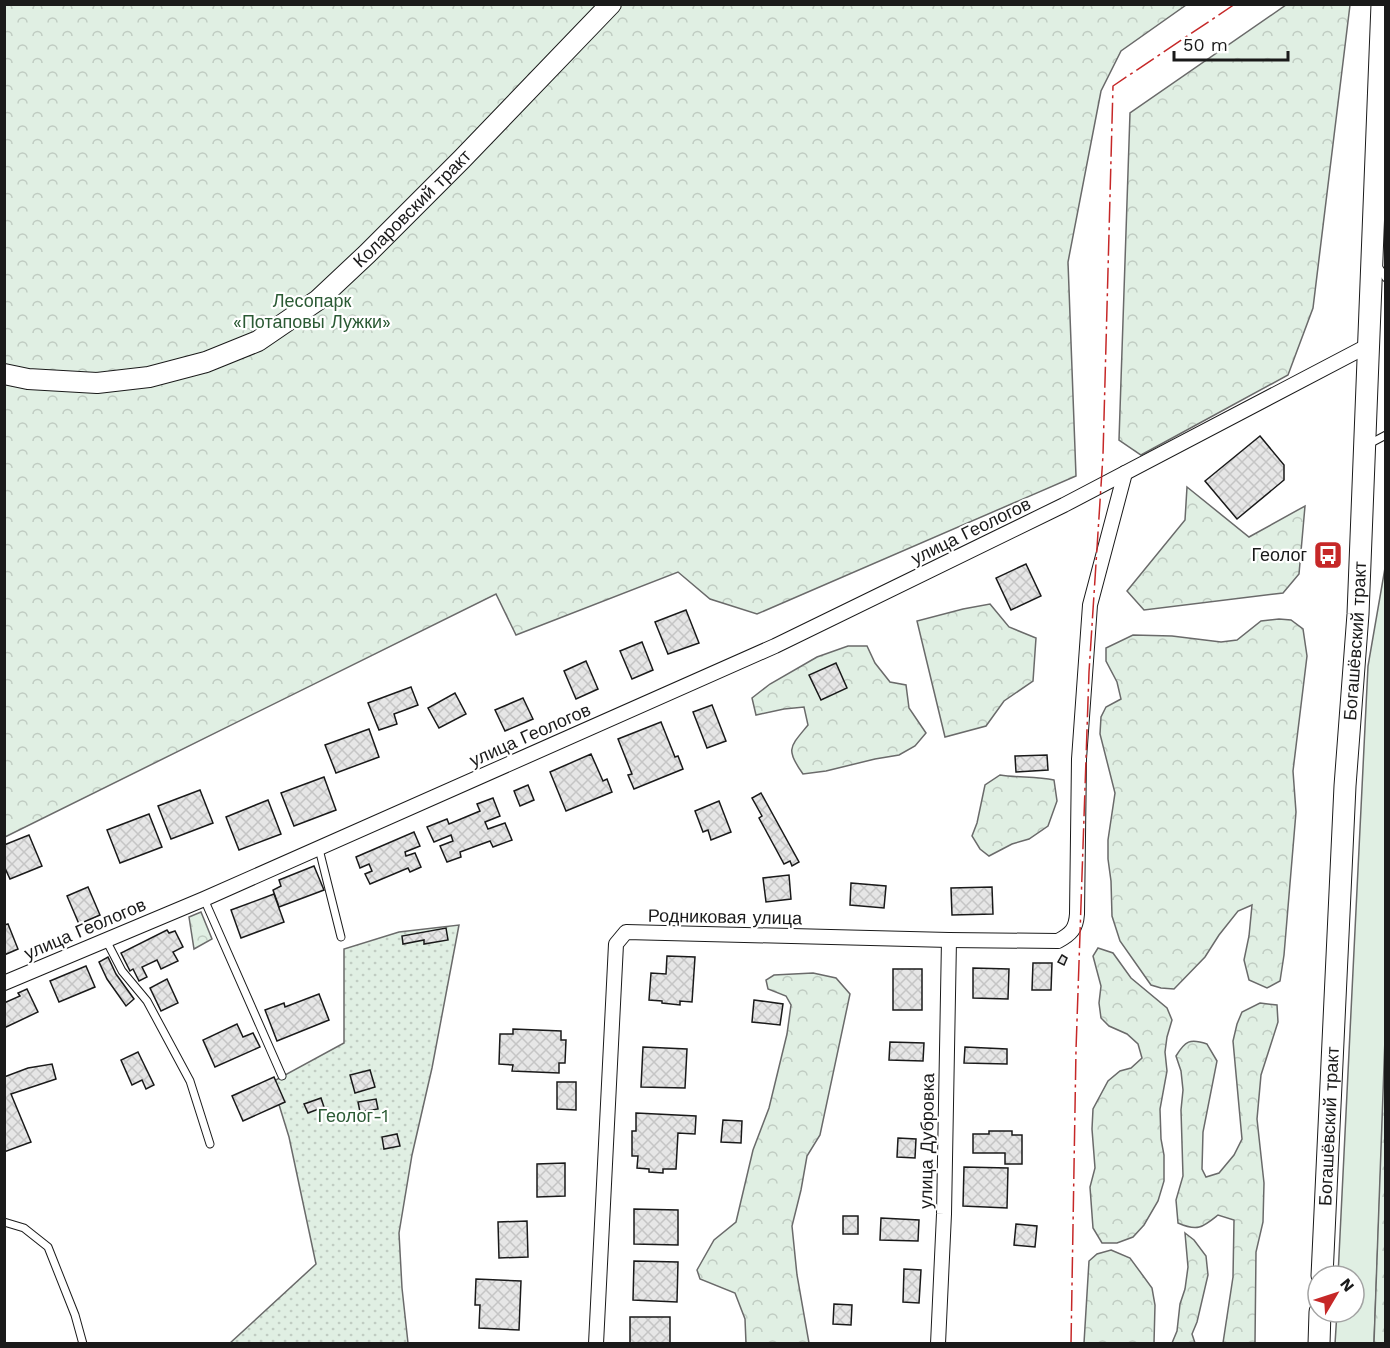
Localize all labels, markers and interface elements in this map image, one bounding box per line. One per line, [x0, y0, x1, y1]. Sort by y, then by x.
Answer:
scale bar [1174, 24, 1288, 62]
text: 50 m [1183, 34, 1228, 55]
street label: Коларовский тракт [349, 145, 475, 271]
park label: Лесопарк «Потаповы Лужки» [233, 290, 391, 332]
street label: улица Геологов [908, 493, 1034, 569]
bus stop icon: Геолог [1312, 539, 1344, 571]
place label: Геолог [1252, 544, 1307, 565]
street label: Богашёвский тракт [1339, 561, 1370, 721]
street label: улица Геологов [466, 698, 594, 771]
street label: улица Геологов [21, 893, 149, 964]
street label: Родниковая улица [648, 905, 803, 928]
street label: Богашёвский тракт [1314, 1046, 1343, 1206]
street label: улица Дубровка [915, 1072, 938, 1209]
park label: Геолог-1 [318, 1105, 388, 1126]
north arrow [1306, 1264, 1366, 1324]
text: N [1336, 1274, 1358, 1295]

